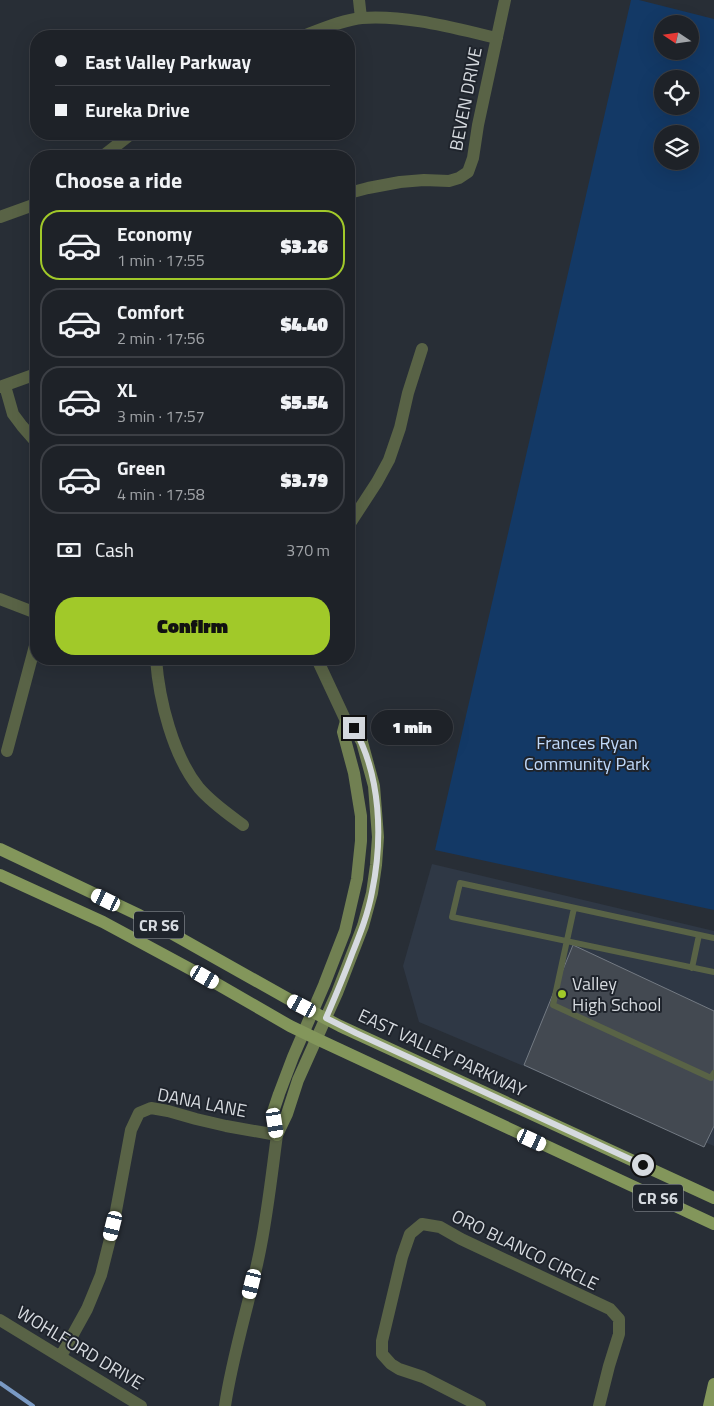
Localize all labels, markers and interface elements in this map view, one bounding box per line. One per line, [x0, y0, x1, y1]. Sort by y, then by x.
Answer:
north arrow [654, 15, 699, 60]
map controls [654, 15, 699, 170]
street label: BEVEN DRIVE [442, 45, 489, 153]
text: East Valley Parkway [85, 47, 251, 76]
button: locate [654, 70, 699, 115]
text: Eureka Drive [85, 95, 190, 124]
button: layers [654, 125, 699, 170]
text: Choose a ride [55, 163, 182, 197]
text: Economy [117, 219, 192, 248]
icon: car [57, 223, 102, 268]
text: $3.26 [281, 231, 328, 260]
text: 1 min · 17:55 [117, 248, 205, 272]
text: Comfort [117, 297, 184, 326]
icon: car [57, 301, 102, 346]
text: $4.40 [281, 309, 328, 338]
text: 2 min · 17:56 [117, 326, 205, 350]
text: XL [117, 375, 137, 404]
icon: car [57, 379, 102, 424]
text: $5.54 [281, 387, 328, 416]
text: 3 min · 17:57 [117, 404, 205, 428]
text: Green [117, 453, 166, 482]
icon: car [57, 457, 102, 502]
text: $3.79 [281, 465, 328, 494]
text: 4 min · 17:58 [117, 482, 205, 506]
text: Cash [95, 535, 134, 564]
icon: cash [55, 536, 83, 564]
text: 370 m [286, 538, 330, 562]
button: Confirm [55, 597, 330, 655]
callout: 1 min [372, 710, 454, 746]
text: 1 min [392, 715, 432, 739]
route end [343, 717, 365, 739]
park label: Frances Ryan Community Park [524, 729, 650, 777]
car [89, 887, 122, 913]
road number: CR S6 [134, 912, 184, 938]
car [188, 963, 221, 991]
place label: Valley High School [572, 970, 661, 1018]
marker: Valley High School [556, 988, 568, 1000]
car [285, 992, 318, 1020]
street label: EAST VALLEY PARKWAY [354, 1002, 531, 1103]
street label: DANA LANE [155, 1081, 249, 1124]
car [265, 1107, 284, 1139]
car [515, 1127, 548, 1153]
route start [632, 1154, 654, 1176]
road number: CR S6 [633, 1184, 683, 1212]
street label: ORO BLANCO CIRCLE [447, 1202, 603, 1297]
car [102, 1210, 123, 1242]
car [241, 1268, 262, 1300]
street label: WOHLFORD DRIVE [12, 1299, 149, 1396]

